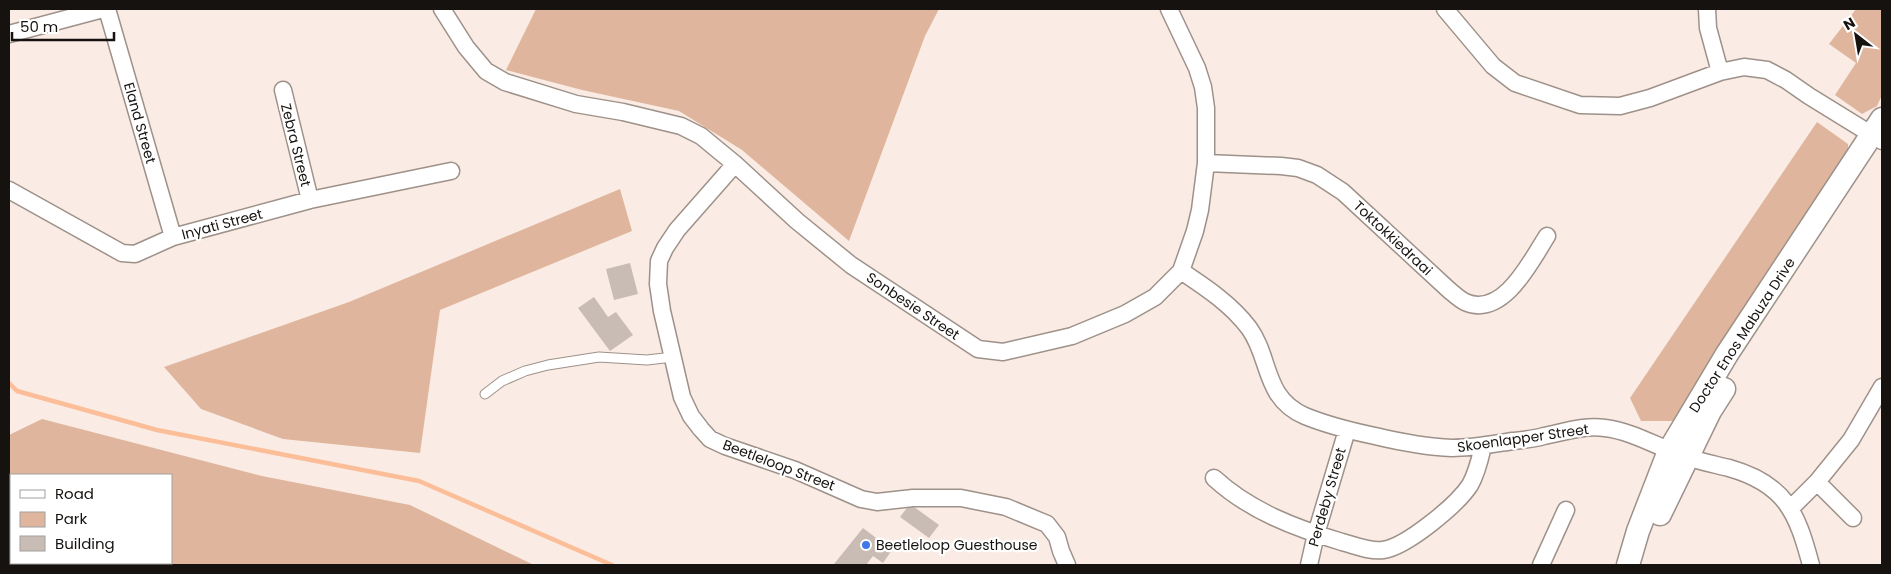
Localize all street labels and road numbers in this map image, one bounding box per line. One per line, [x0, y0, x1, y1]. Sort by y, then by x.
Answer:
street label: Eland Street [119, 80, 161, 166]
street label: Zebra Street [276, 101, 316, 189]
street label: Toktokkiedraai [1349, 196, 1437, 280]
street label: Inyati Street [179, 204, 265, 244]
street label: Doctor Enos Mabuza Drive [1684, 253, 1800, 416]
street label: Sonbesie Street [862, 267, 964, 345]
street label: Skoenlapper Street [1456, 419, 1590, 457]
street label: Beetleloop Street [720, 434, 838, 496]
street label: Perdeby Street [1303, 445, 1351, 549]

